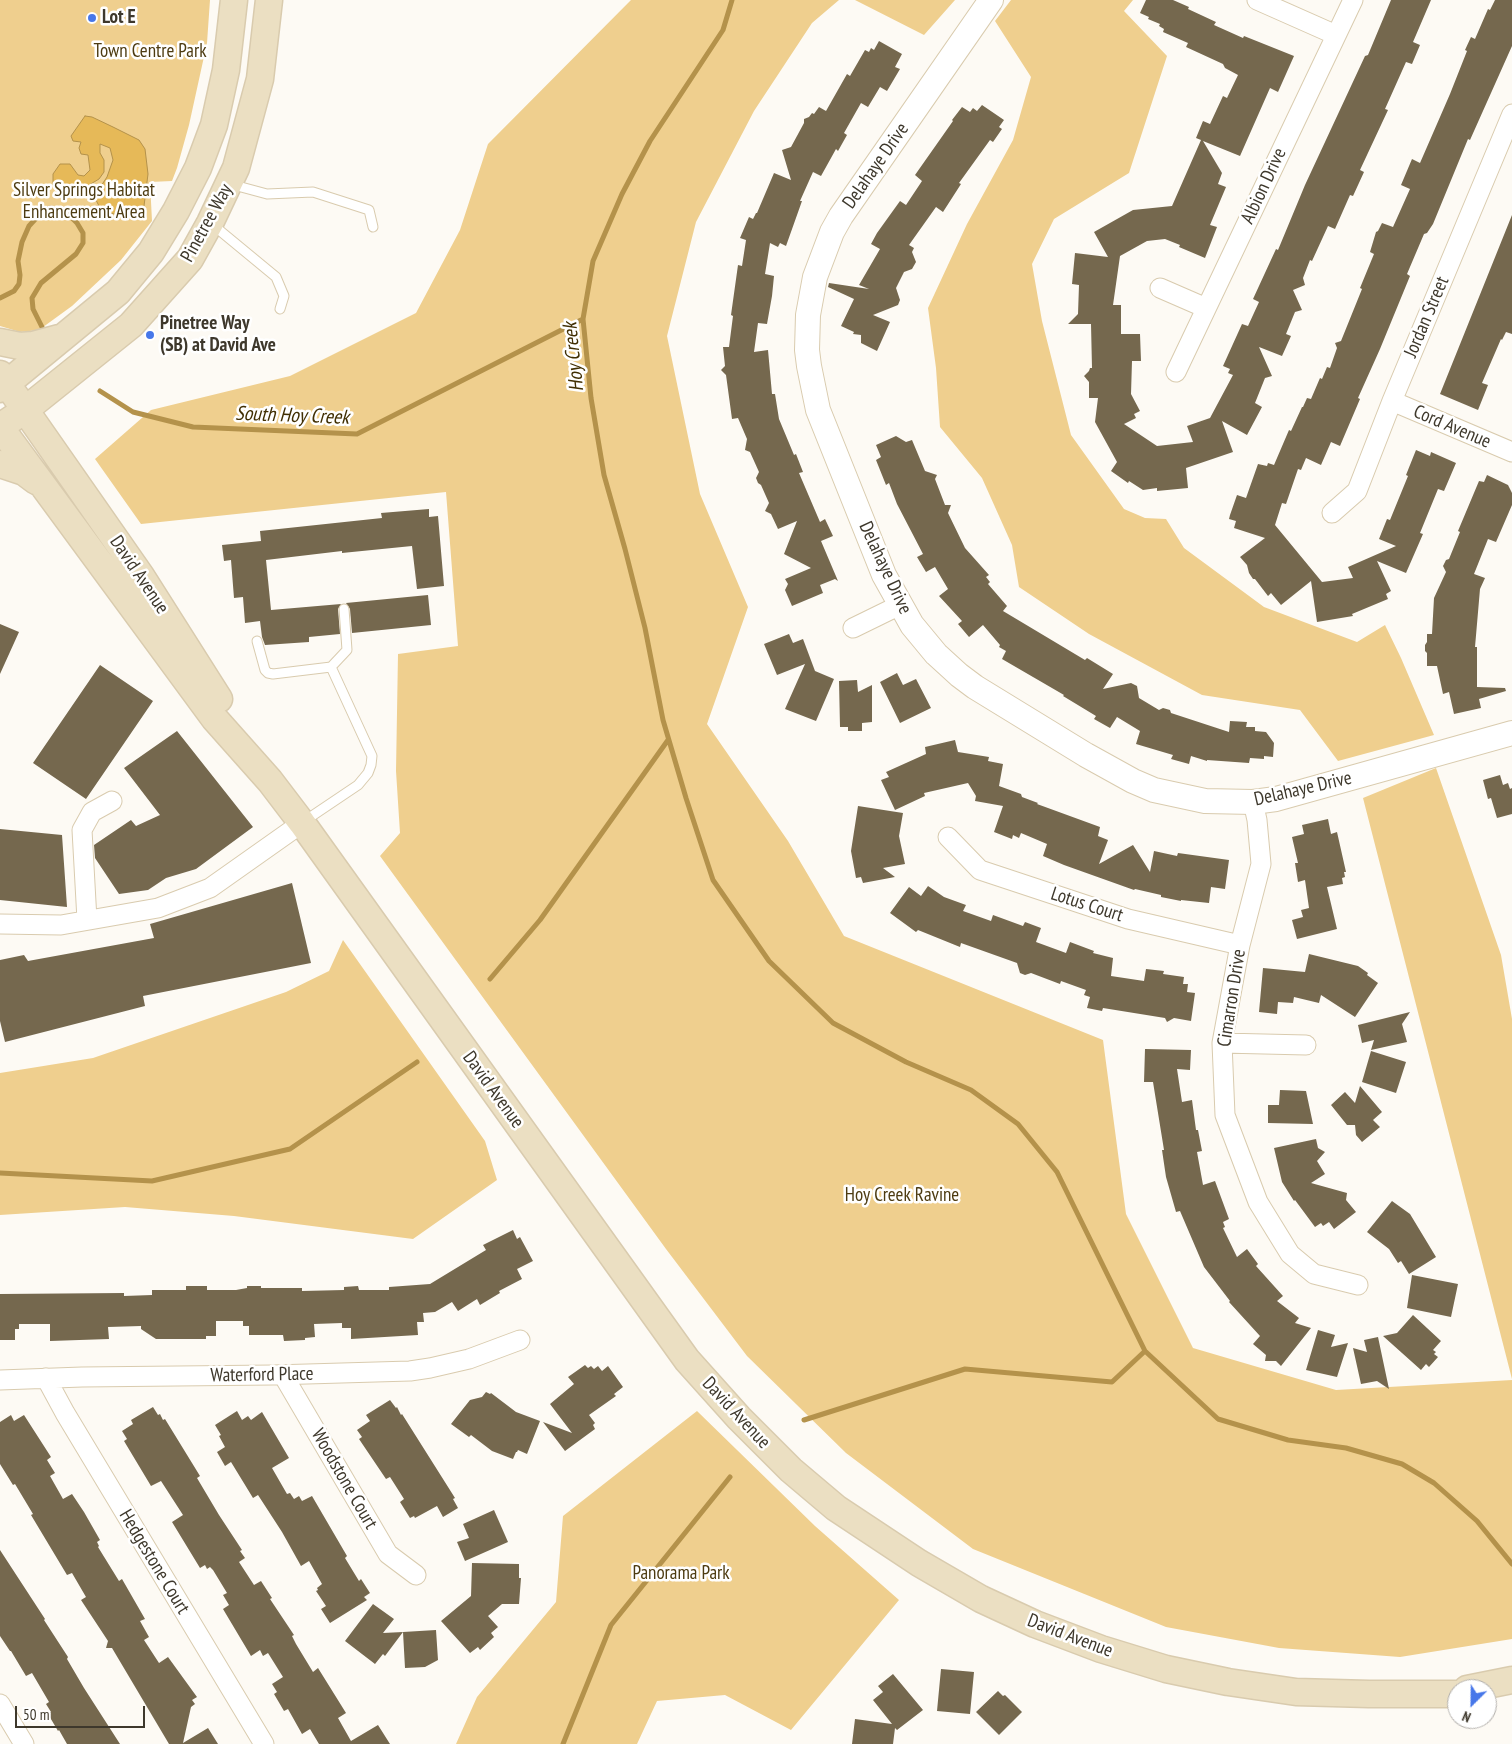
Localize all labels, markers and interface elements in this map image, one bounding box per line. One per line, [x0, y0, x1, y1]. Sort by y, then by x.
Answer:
place label: Lot E [102, 7, 136, 29]
marker: Lot E [86, 12, 98, 24]
park label: Town Centre Park [93, 41, 207, 63]
street label: Delahaye Drive [838, 119, 914, 213]
street label: Albion Drive [1237, 145, 1291, 227]
park label: Silver Springs Habitat Enhancement Area [13, 180, 155, 224]
street label: Pinetree Way [176, 180, 238, 266]
street label: Jordan Street [1400, 273, 1454, 361]
place label: Pinetree Way (SB) at David Ave [160, 313, 276, 357]
water label: Hoy Creek [558, 321, 590, 393]
marker: Pinetree Way (SB) at David Ave [144, 329, 156, 341]
street label: Cord Avenue [1410, 401, 1494, 453]
water label: South Hoy Creek [235, 402, 349, 430]
street label: Delahaye Drive [854, 518, 916, 618]
street label: David Avenue [105, 532, 173, 618]
street label: Delahaye Drive [1252, 767, 1354, 811]
street label: Lotus Court [1048, 883, 1126, 927]
street label: Cimarron Drive [1213, 948, 1251, 1048]
street label: David Avenue [458, 1047, 528, 1133]
park label: Hoy Creek Ravine [845, 1185, 959, 1207]
street label: Waterford Place [210, 1363, 314, 1387]
street label: David Avenue [697, 1373, 775, 1453]
street label: Woodstone Court [306, 1425, 382, 1533]
street label: Hedgestone Court [114, 1506, 194, 1618]
park label: Panorama Park [632, 1563, 730, 1585]
street label: David Avenue [1024, 1609, 1116, 1663]
north arrow [1447, 1679, 1497, 1729]
scale bar [18, 1696, 148, 1728]
text: 50 m [23, 1705, 49, 1724]
text: N [1460, 1707, 1474, 1727]

